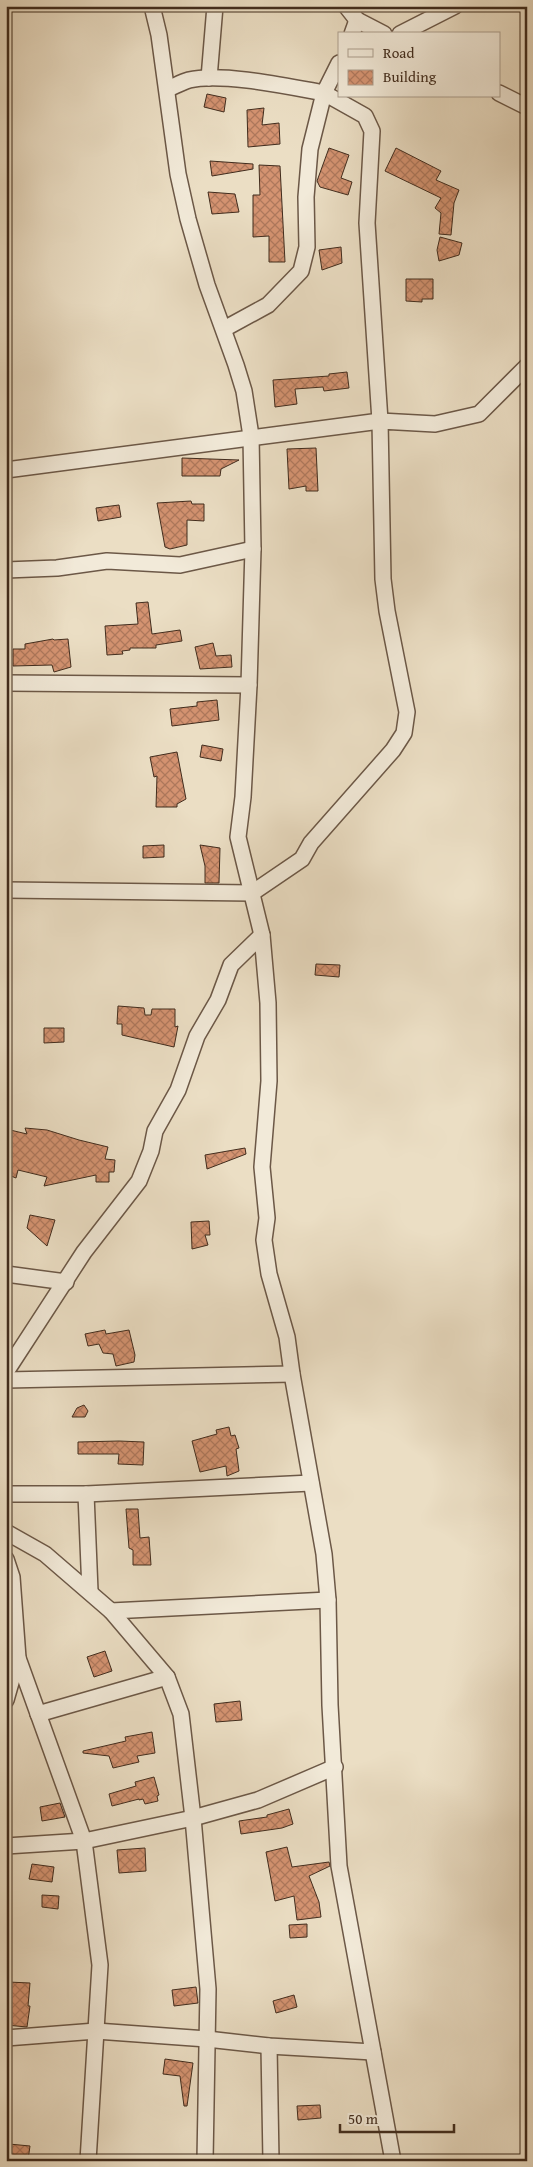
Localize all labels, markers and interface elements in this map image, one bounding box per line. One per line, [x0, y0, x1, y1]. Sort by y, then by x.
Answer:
legend [338, 32, 500, 98]
text: Road [383, 42, 414, 63]
text: Building [383, 66, 437, 87]
scale bar [340, 2102, 454, 2134]
text: 50 m [348, 2108, 379, 2129]

